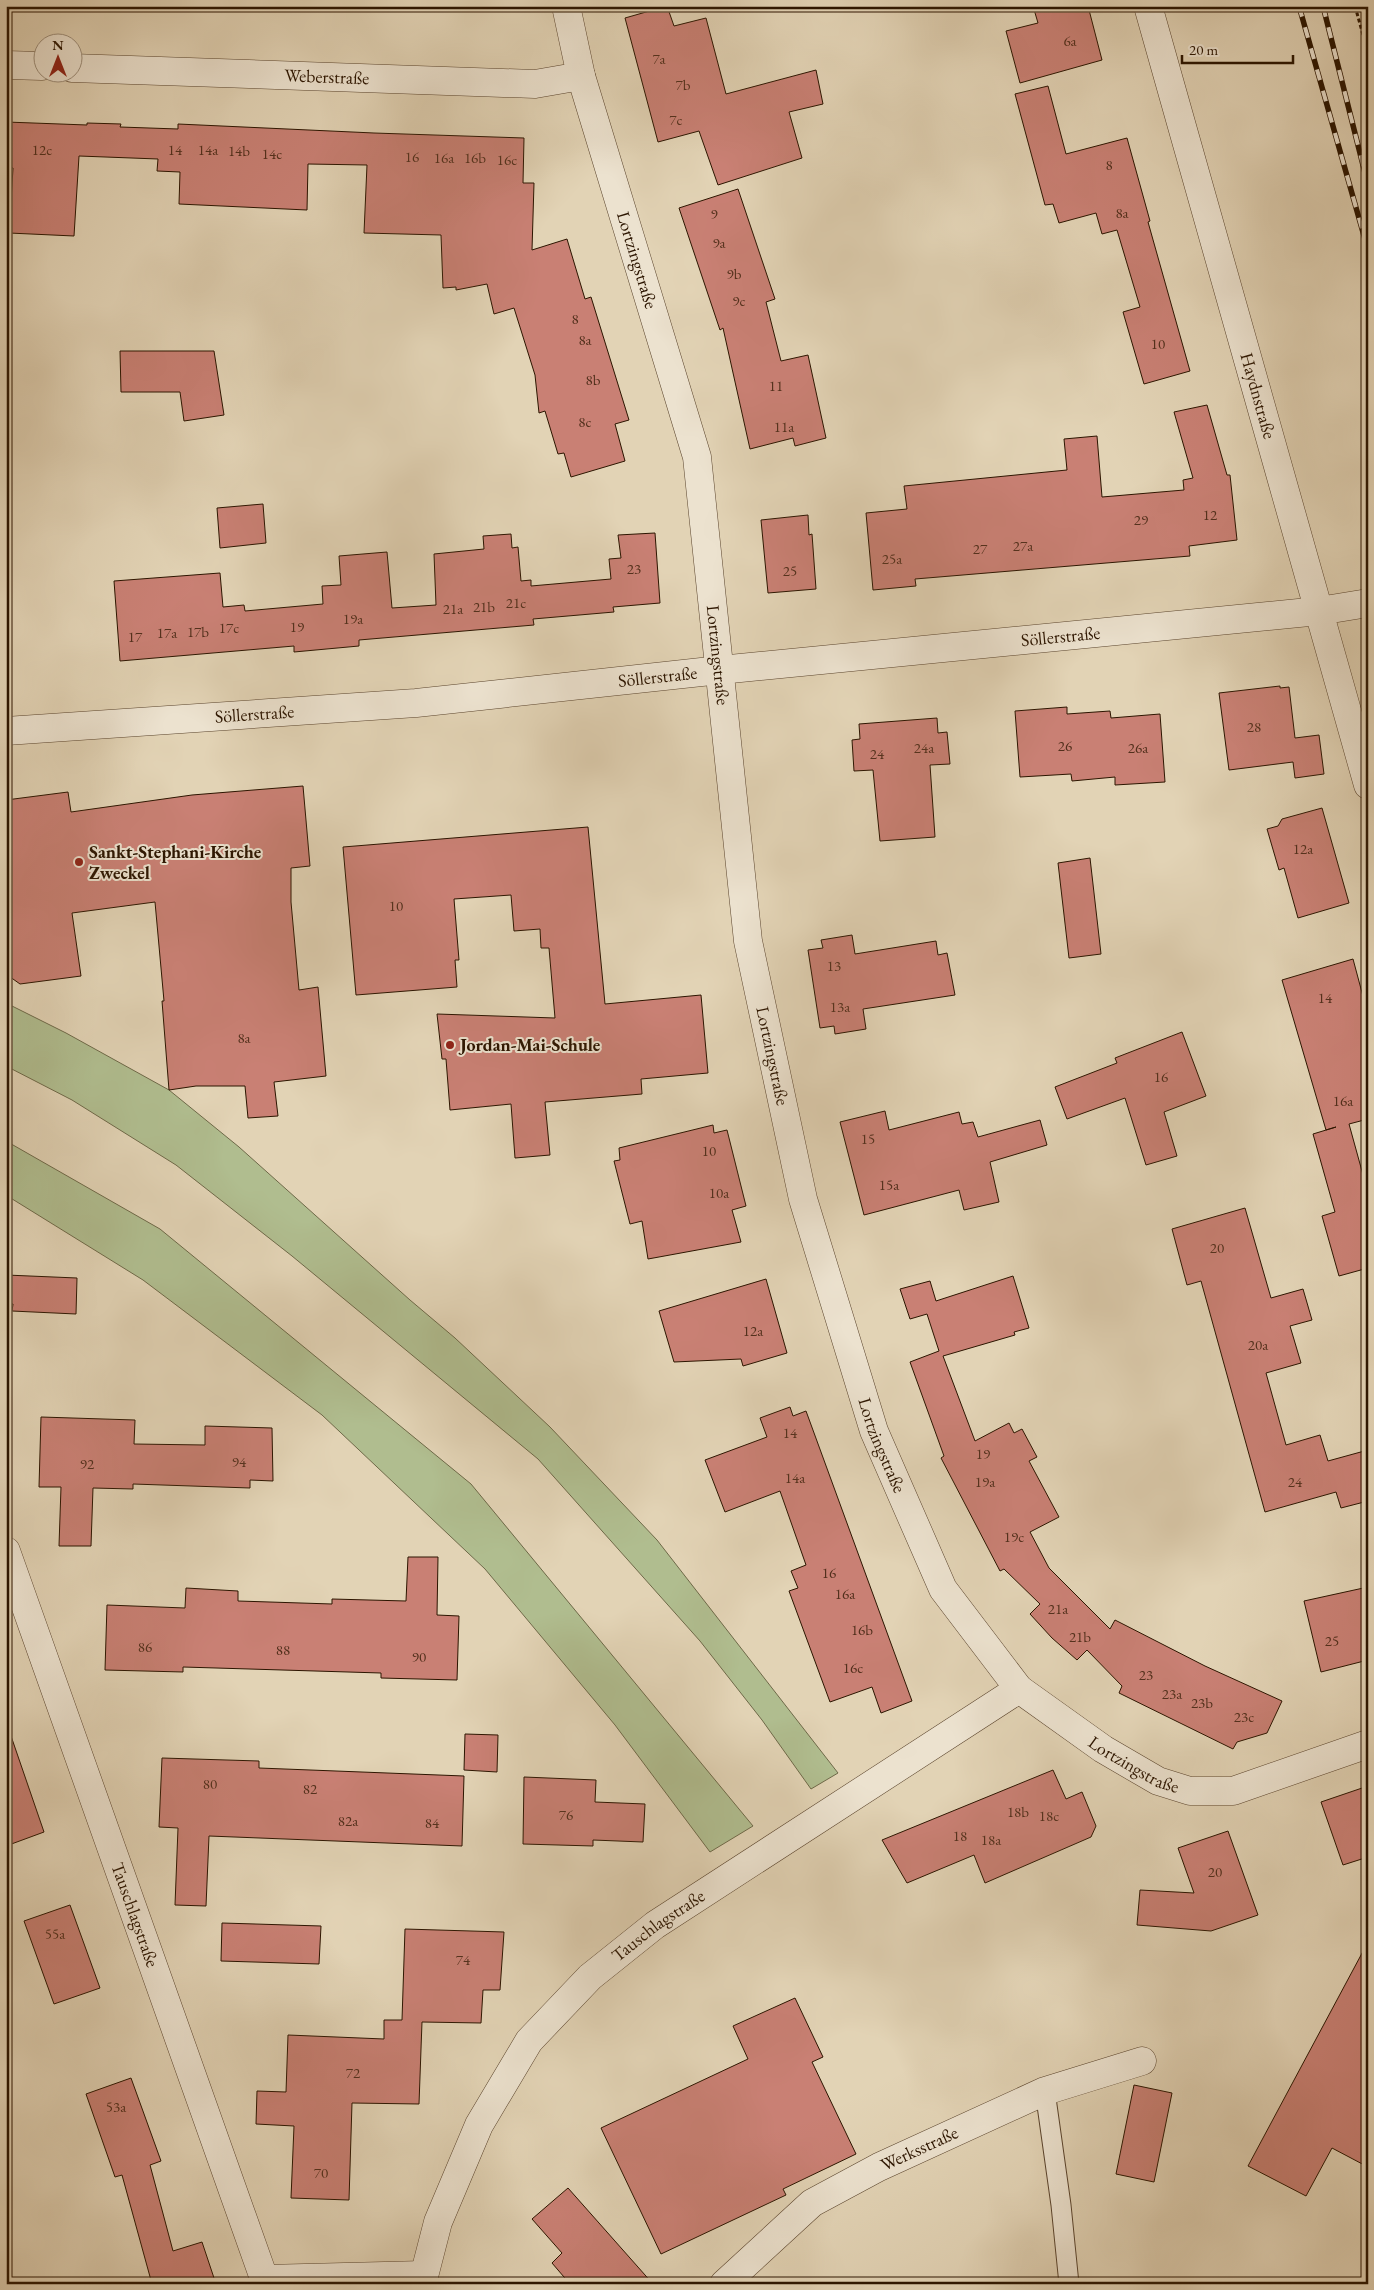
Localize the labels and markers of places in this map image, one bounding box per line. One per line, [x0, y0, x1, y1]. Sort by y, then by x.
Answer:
place label: Sankt-Stephani-Kirche Zweckel [89, 840, 262, 884]
marker: Sankt-Stephani-Kirche Zweckel [73, 856, 85, 868]
place label: Jordan-Mai-Schule [458, 1033, 601, 1056]
marker: Jordan-Mai-Schule [444, 1039, 456, 1051]

